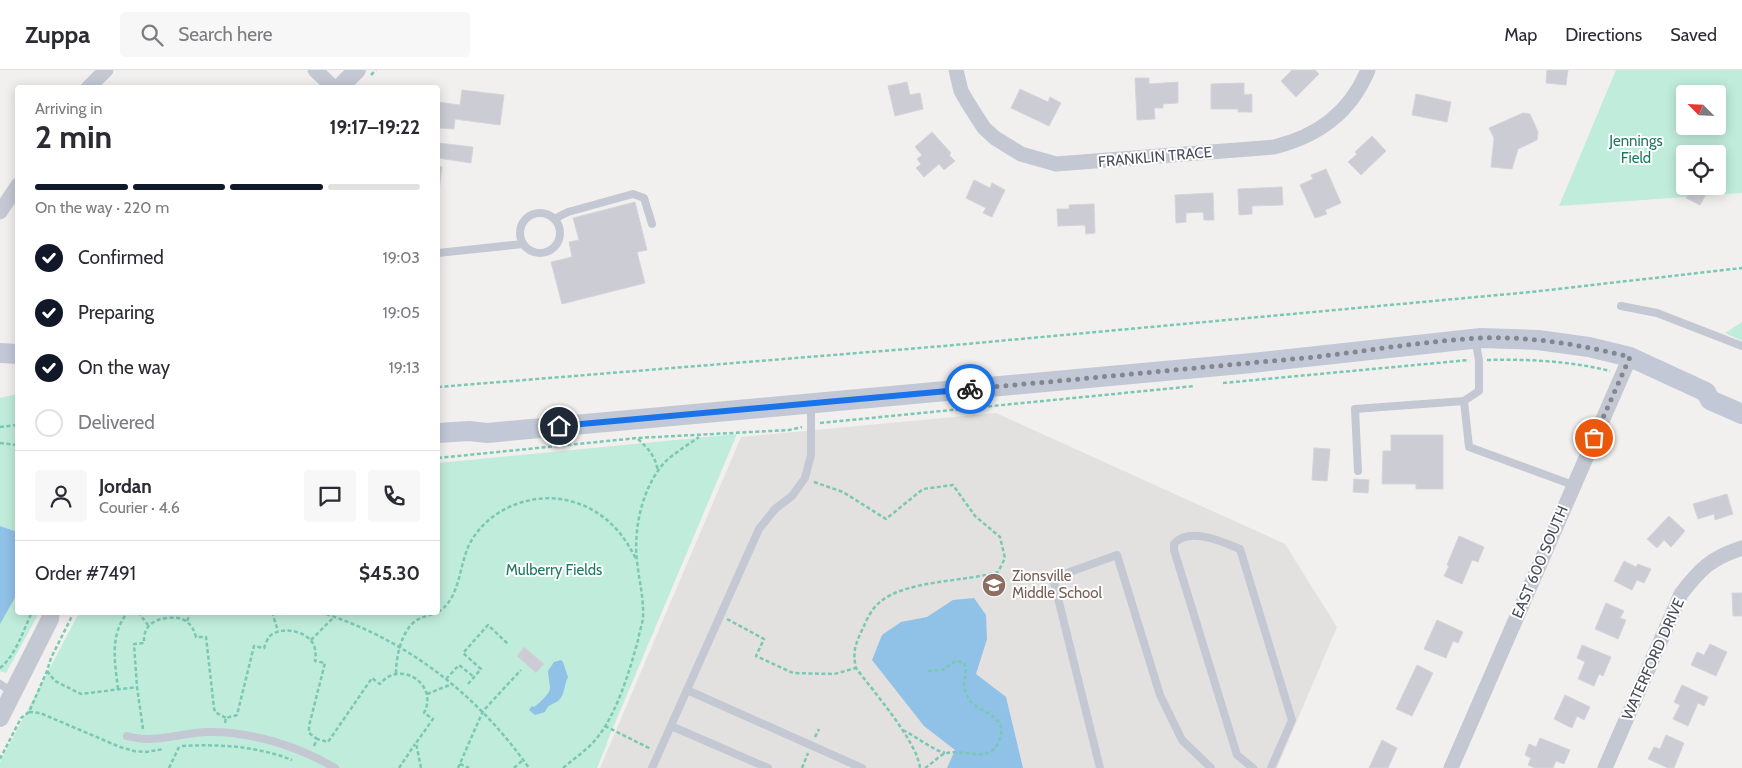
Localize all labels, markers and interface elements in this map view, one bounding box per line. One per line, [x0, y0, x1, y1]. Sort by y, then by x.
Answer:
search box [120, 12, 470, 57]
text: Zuppa [25, 20, 90, 49]
icon: search [138, 21, 166, 49]
text: Search here [178, 23, 273, 46]
text: Map [1504, 24, 1537, 46]
text: Directions [1565, 24, 1642, 46]
text: Saved [1670, 24, 1717, 46]
north arrow [1676, 85, 1726, 135]
map controls [1676, 85, 1726, 195]
text: Arriving in [35, 99, 102, 118]
text: 19:17–19:22 [329, 116, 420, 139]
text: 2 min [35, 117, 112, 156]
park label: Jennings Field [1608, 132, 1663, 167]
street label: FRANKLIN TRACE [1097, 143, 1213, 171]
button: locate [1676, 145, 1726, 195]
text: On the way · 220 m [35, 198, 169, 217]
icon: check [35, 244, 63, 272]
text: Confirmed [78, 246, 164, 269]
text: 19:03 [383, 248, 420, 267]
icon: check [35, 299, 63, 327]
text: Preparing [78, 301, 154, 324]
text: 19:05 [383, 303, 420, 322]
icon: check [35, 354, 63, 382]
text: On the way [78, 356, 170, 379]
text: 19:13 [388, 358, 420, 377]
courier [945, 364, 995, 414]
icon: bike [956, 375, 984, 403]
pin [538, 405, 580, 447]
text: Delivered [78, 411, 155, 434]
icon: home [545, 412, 573, 440]
pin [1573, 417, 1615, 459]
icon: bag [1580, 424, 1608, 452]
button: person [35, 470, 87, 522]
button: chat [304, 470, 356, 522]
button: phone [368, 470, 420, 522]
text: Jordan [99, 475, 152, 498]
text: Courier · 4.6 [99, 498, 180, 517]
street label: EAST 600 SOUTH [1508, 503, 1572, 621]
park label: Mulberry Fields [506, 561, 602, 579]
text: Order #7491 [35, 562, 136, 585]
text: $45.30 [359, 562, 420, 585]
place label: Zionsville Middle School [1012, 567, 1103, 602]
school or university icon: Zionsville Middle School [981, 572, 1007, 598]
street label: WATERFORD DRIVE [1618, 595, 1688, 723]

